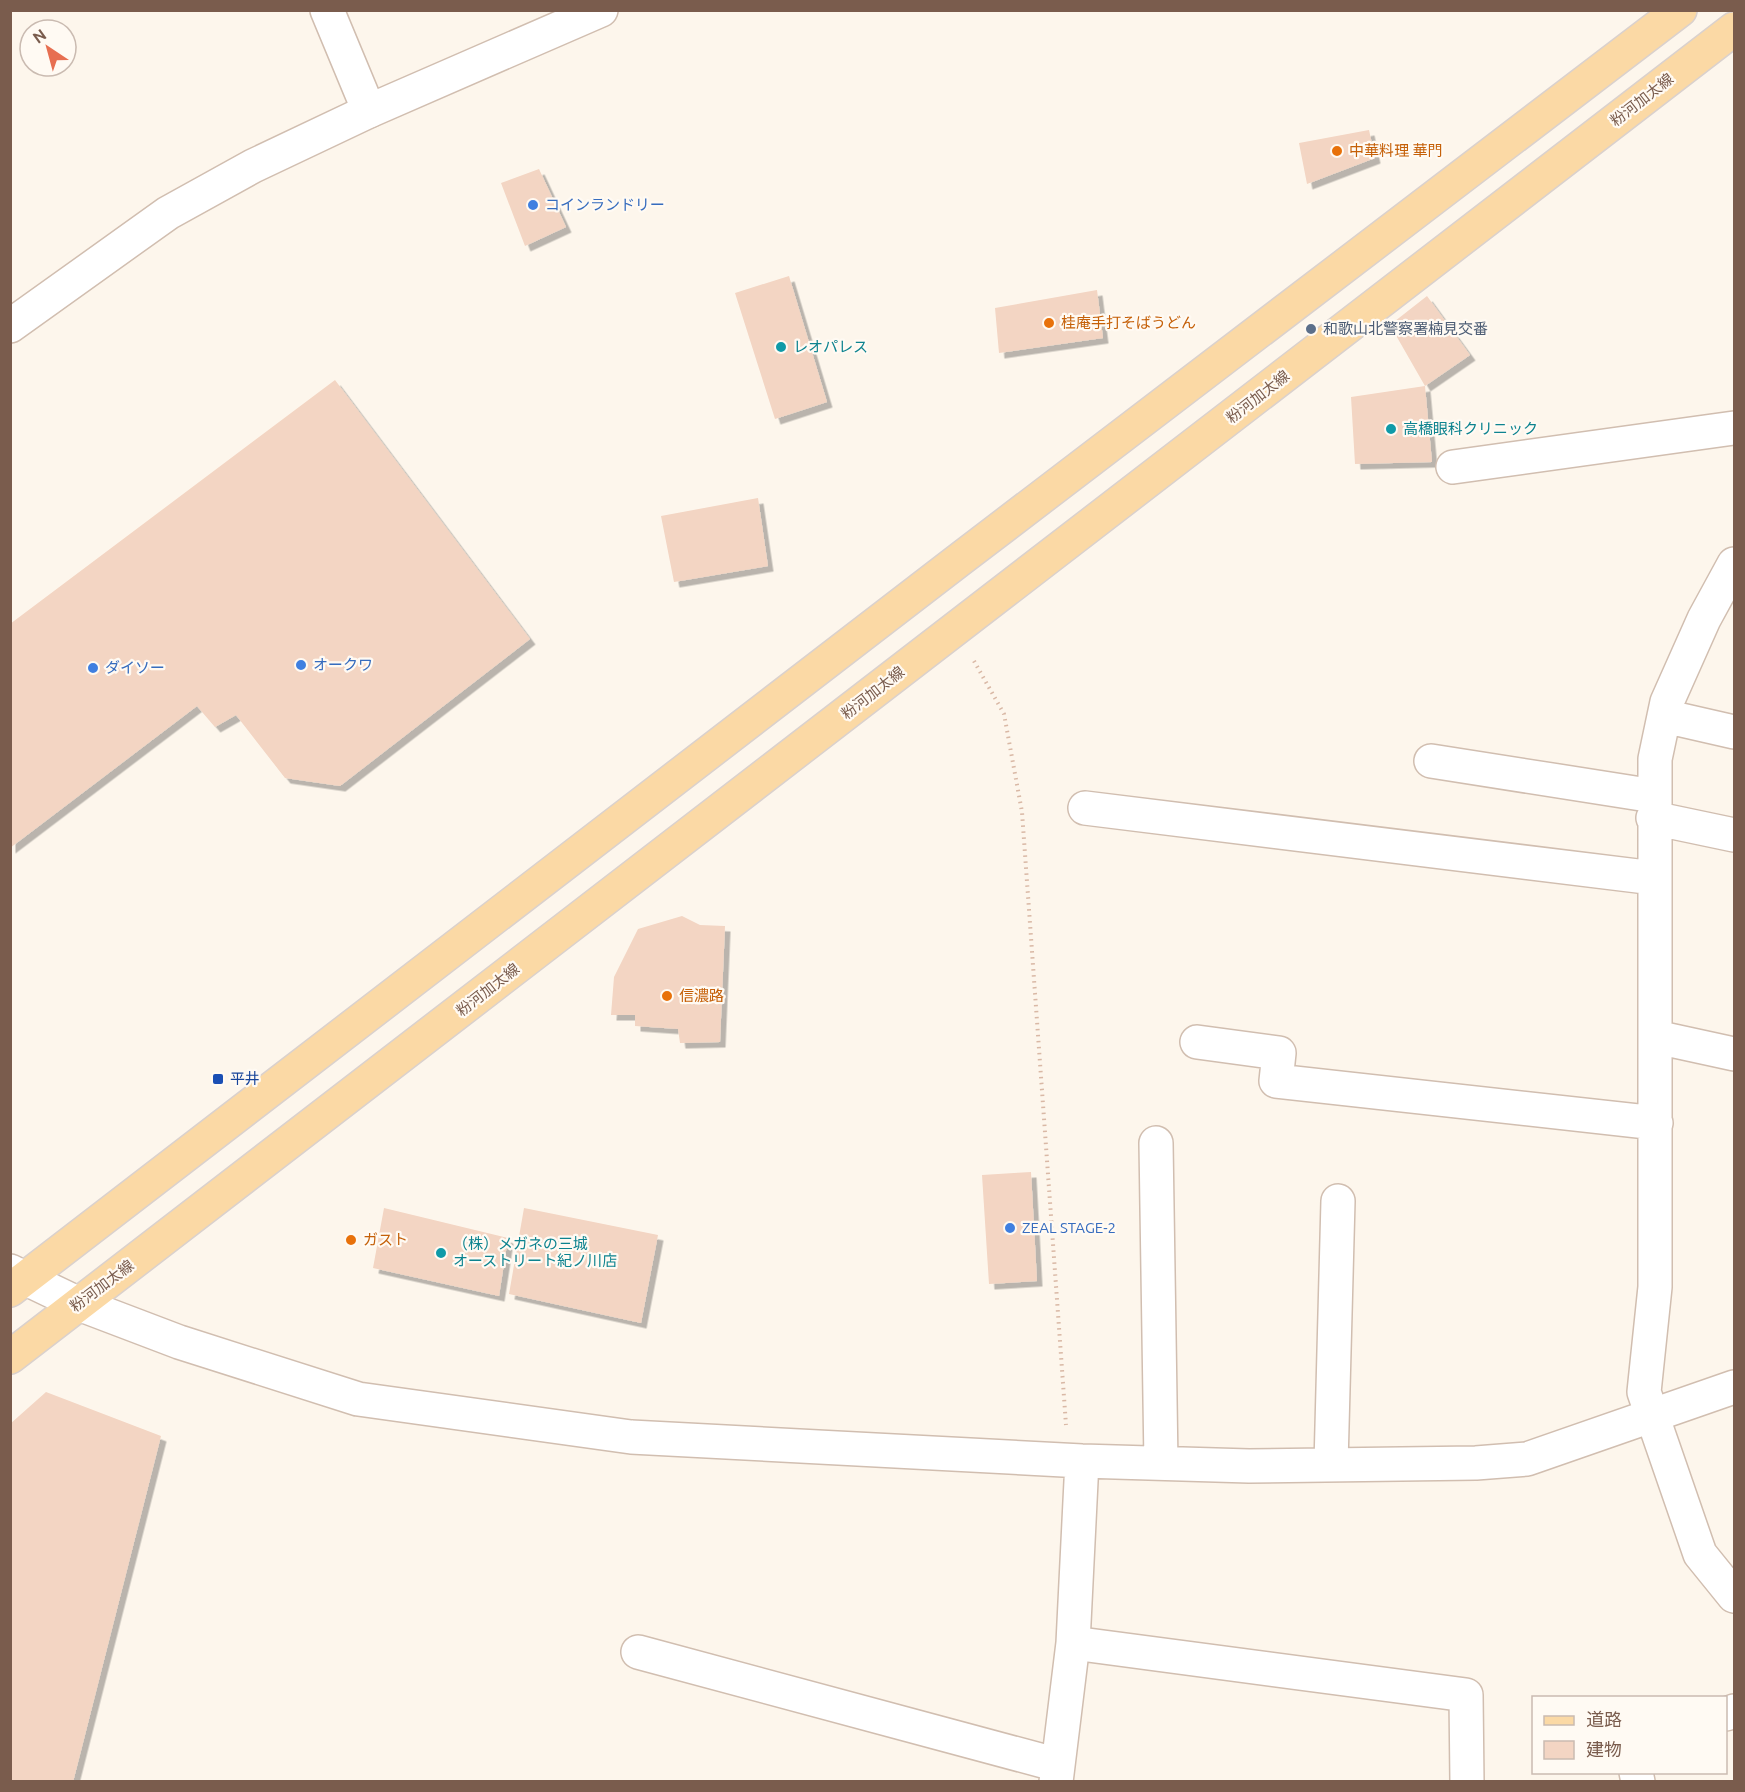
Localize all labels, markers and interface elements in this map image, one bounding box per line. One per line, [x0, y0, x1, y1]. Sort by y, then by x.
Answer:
north arrow [18, 18, 78, 78]
text: N [29, 25, 49, 47]
street label: 粉河加太線 [1607, 70, 1676, 129]
place label: 中華料理 華門 [1349, 142, 1442, 159]
marker: 中華料理 華門 [1330, 144, 1344, 158]
place label: コインランドリー [545, 196, 665, 213]
marker: コインランドリー [526, 198, 540, 212]
place label: 桂庵手打そばうどん [1061, 314, 1196, 331]
marker: 桂庵手打そばうどん [1042, 316, 1056, 330]
place label: 和歌山北警察署楠見交番 [1323, 320, 1488, 337]
marker: 和歌山北警察署楠見交番 [1304, 322, 1318, 336]
place label: レオパレス [793, 338, 868, 355]
marker: レオパレス [774, 340, 788, 354]
street label: 粉河加太線 [1223, 367, 1292, 426]
place label: 高橋眼科クリニック [1403, 420, 1538, 437]
marker: 高橋眼科クリニック [1384, 422, 1398, 436]
place label: オークワ [313, 656, 373, 673]
marker: オークワ [294, 658, 308, 672]
place label: ダイソー [105, 659, 165, 676]
marker: ダイソー [86, 661, 100, 675]
street label: 粉河加太線 [838, 663, 907, 722]
street label: 粉河加太線 [453, 960, 522, 1019]
place label: 信濃路 [679, 987, 724, 1004]
marker: 信濃路 [660, 989, 674, 1003]
place label: 平井 [230, 1070, 260, 1087]
marker: 平井 [211, 1072, 225, 1086]
place label: ZEAL STAGE-2 [1022, 1219, 1116, 1236]
marker: ZEAL STAGE-2 [1003, 1221, 1017, 1235]
place label: ガスト [363, 1231, 408, 1248]
marker: ガスト [344, 1233, 358, 1247]
place label: （株）メガネの三城 オーストリート紀ノ川店 [453, 1235, 617, 1269]
marker: （株）メガネの三城 オーストリート紀ノ川店 [434, 1246, 448, 1260]
street label: 粉河加太線 [67, 1256, 137, 1315]
legend [1532, 1696, 1727, 1774]
text: 道路 [1586, 1709, 1622, 1729]
text: 建物 [1586, 1739, 1622, 1759]

